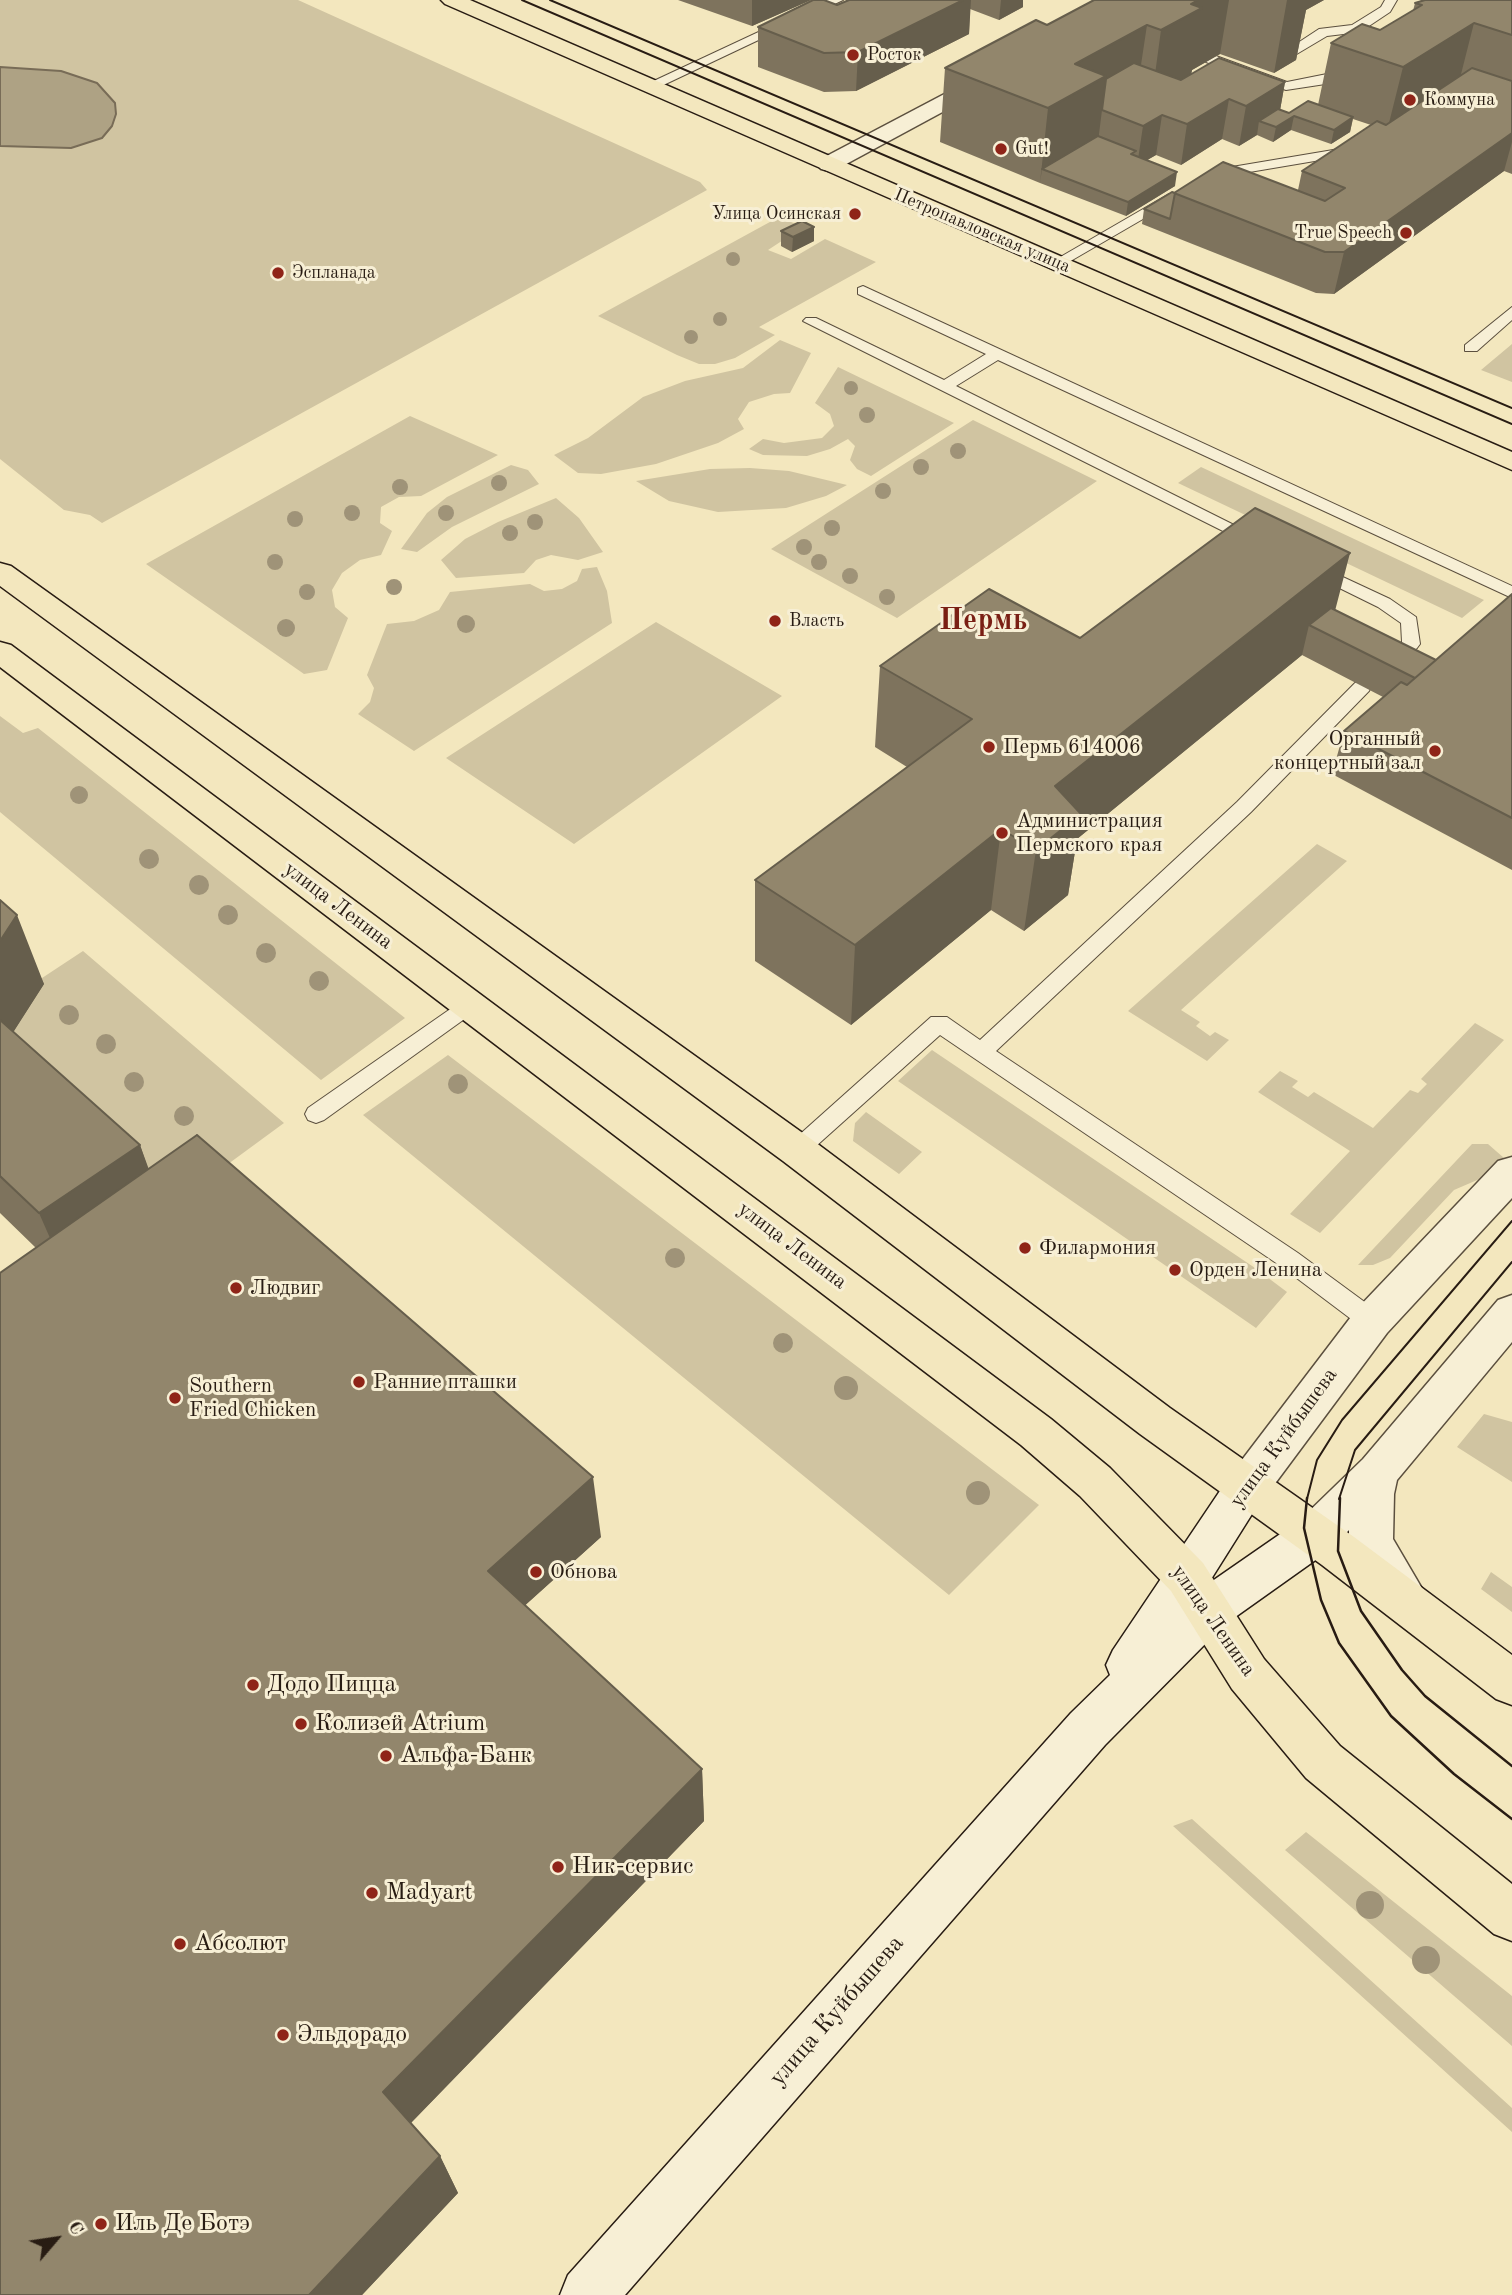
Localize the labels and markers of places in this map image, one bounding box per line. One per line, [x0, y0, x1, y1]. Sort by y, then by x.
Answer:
place label: Росток [867, 44, 921, 66]
marker: Росток [845, 47, 861, 63]
place label: Коммуна [1424, 89, 1495, 111]
marker: Коммуна [1402, 92, 1418, 108]
place label: Gut! [1015, 138, 1049, 160]
marker: Gut! [993, 141, 1009, 157]
place label: Улица Осинская [712, 203, 841, 225]
marker: Улица Осинская [847, 206, 863, 222]
place label: True Speech [1294, 222, 1392, 244]
marker: True Speech [1398, 225, 1414, 241]
place label: Эспланада [292, 262, 376, 284]
marker: Эспланада [270, 265, 286, 281]
place label: Власть [789, 610, 844, 632]
marker: Власть [767, 613, 783, 629]
place label: Органный концертный зал [1274, 726, 1421, 776]
place label: Пермь 614006 [1003, 734, 1141, 760]
marker: Пермь 614006 [981, 739, 997, 755]
marker: Органный концертный зал [1427, 743, 1443, 759]
place label: Администрация Пермского края [1016, 808, 1163, 858]
marker: Администрация Пермского края [994, 825, 1010, 841]
place label: Филармония [1039, 1235, 1156, 1261]
marker: Филармония [1017, 1240, 1033, 1256]
place label: Орден Ленина [1189, 1257, 1322, 1283]
marker: Орден Ленина [1167, 1262, 1183, 1278]
place label: Людвиг [250, 1275, 321, 1301]
marker: Людвиг [228, 1280, 244, 1296]
place label: Ранние пташки [373, 1369, 517, 1395]
place label: Southern Fried Chicken [189, 1373, 316, 1423]
marker: Ранние пташки [351, 1374, 367, 1390]
marker: Southern Fried Chicken [167, 1390, 183, 1406]
place label: Обнова [550, 1559, 617, 1585]
marker: Обнова [528, 1564, 544, 1580]
place label: Додо Пицца [267, 1671, 396, 1699]
marker: Додо Пицца [245, 1677, 261, 1693]
place label: Колизей Atrium [315, 1710, 485, 1738]
marker: Колизей Atrium [293, 1716, 309, 1732]
place label: Альфа-Банк [400, 1742, 532, 1770]
marker: Альфа-Банк [378, 1748, 394, 1764]
place label: Ник-сервис [572, 1853, 694, 1881]
marker: Ник-сервис [550, 1859, 566, 1875]
place label: Madyart [386, 1879, 473, 1907]
marker: Madyart [364, 1885, 380, 1901]
place label: Абсолют [194, 1930, 286, 1958]
marker: Абсолют [172, 1936, 188, 1952]
place label: Эльдорадо [297, 2021, 407, 2049]
marker: Эльдорадо [275, 2027, 291, 2043]
place label: Иль Де Ботэ [115, 2210, 250, 2238]
marker: Иль Де Ботэ [93, 2216, 109, 2232]

